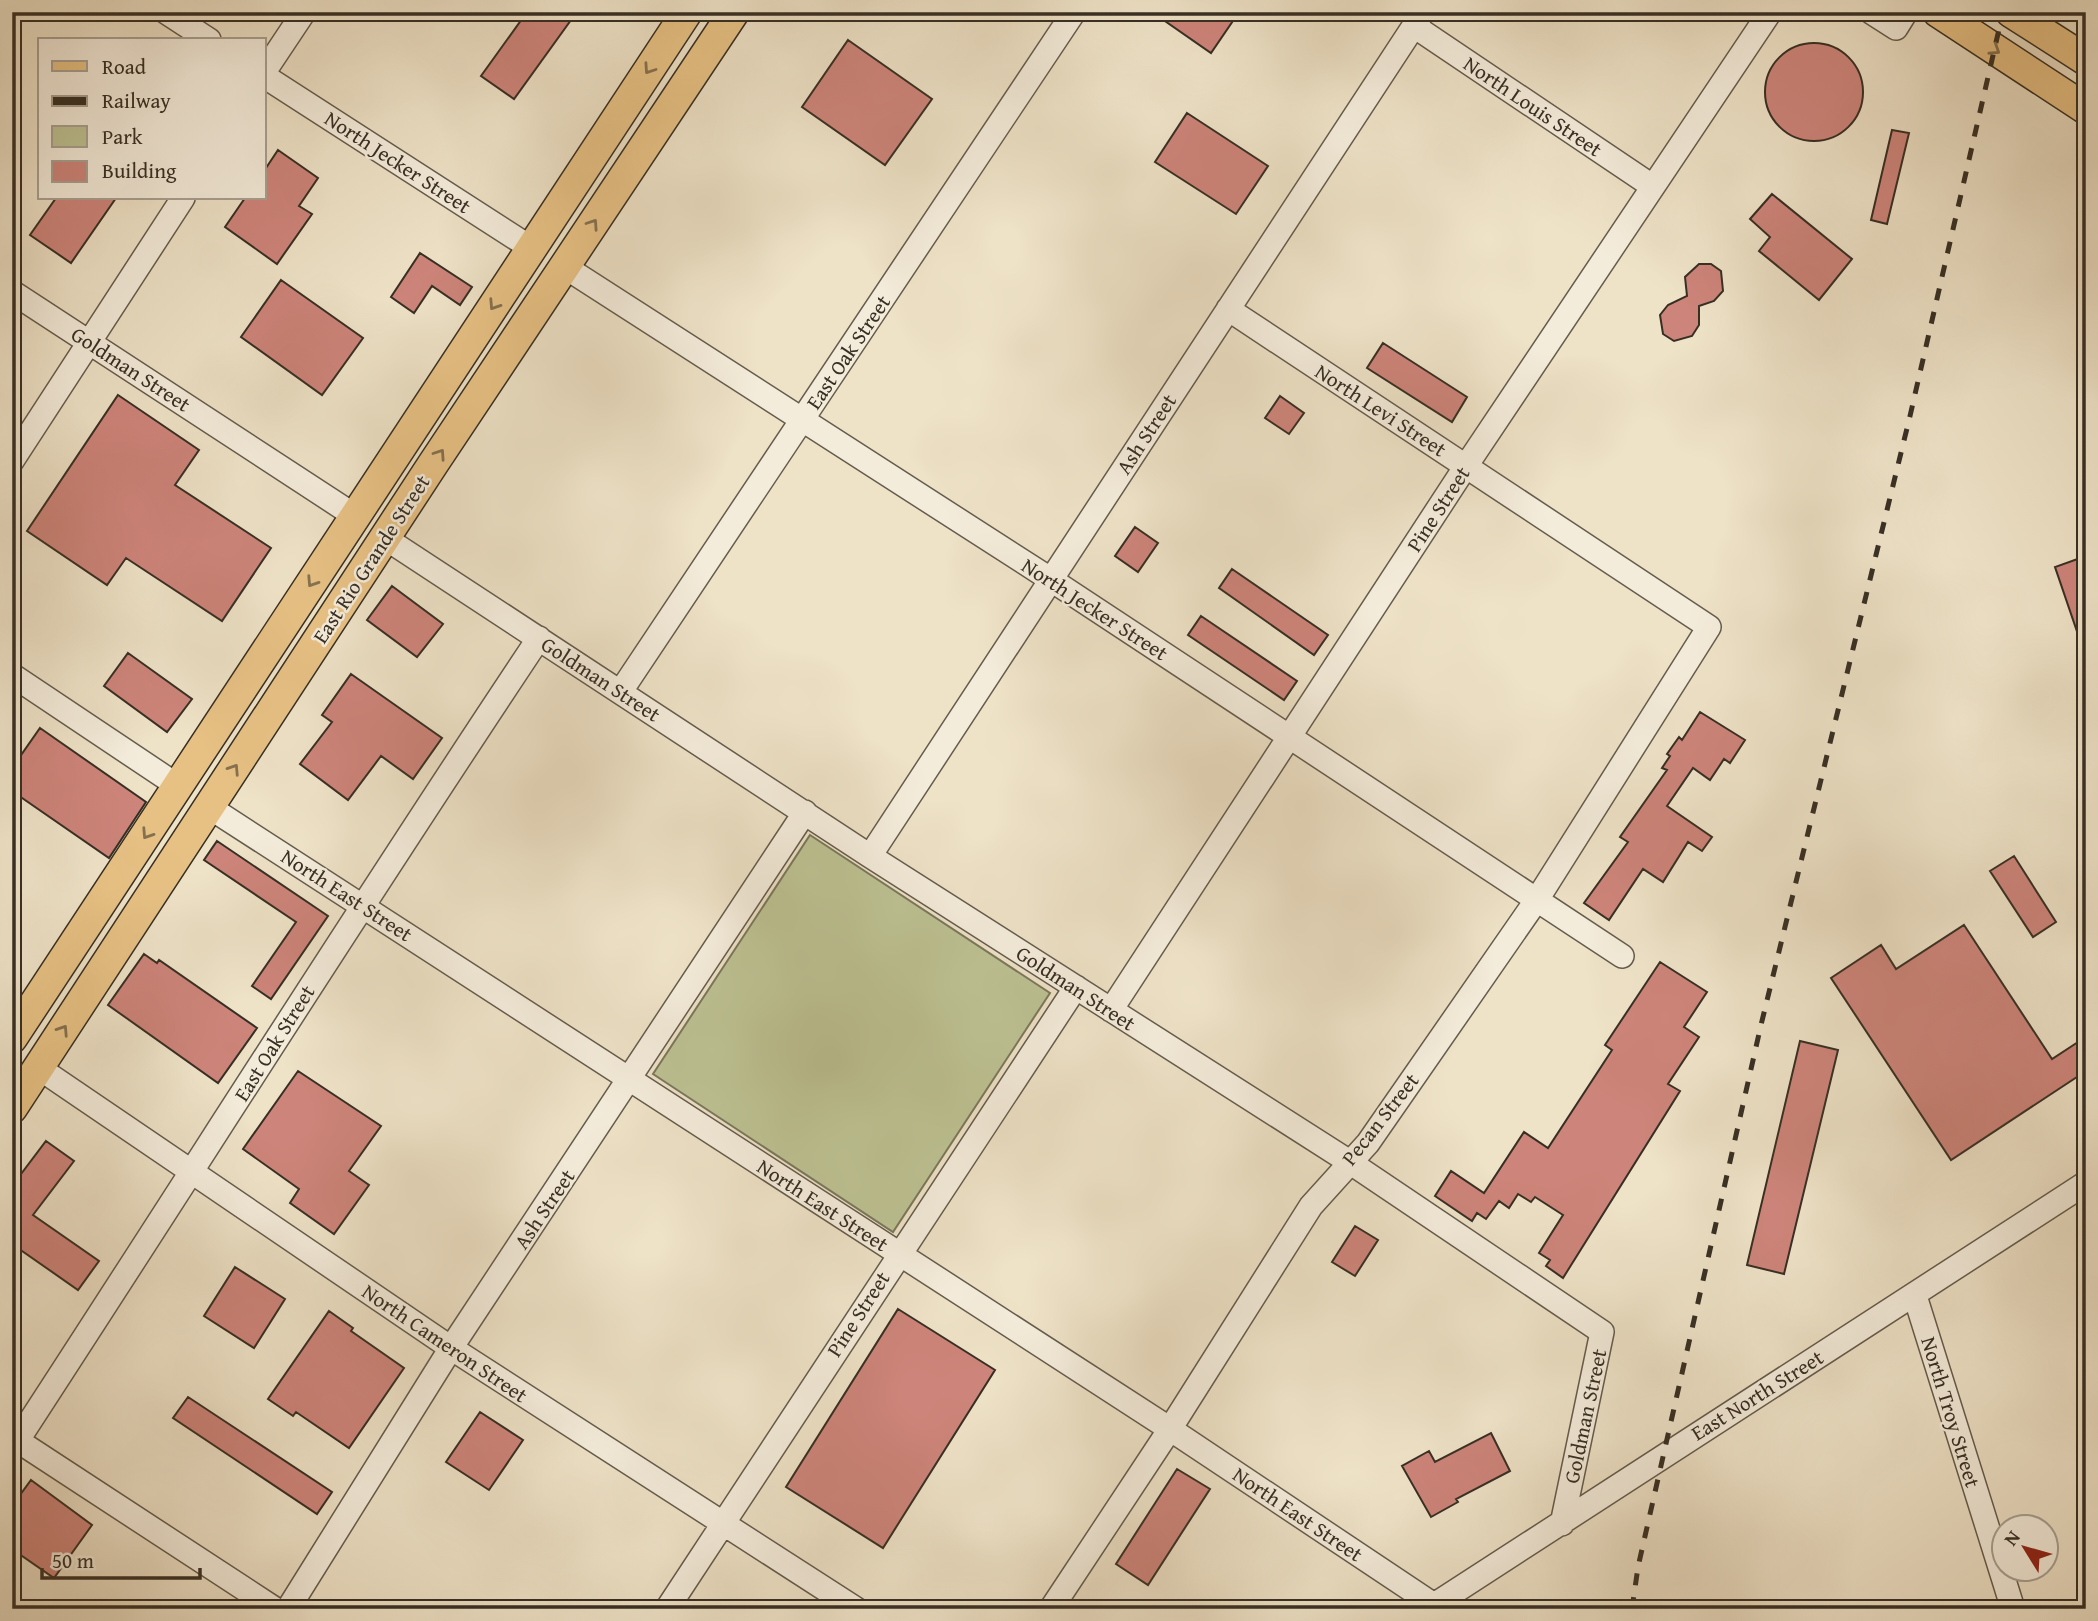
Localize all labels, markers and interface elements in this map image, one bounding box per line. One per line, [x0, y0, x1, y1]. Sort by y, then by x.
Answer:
legend [38, 38, 266, 200]
one-way arrow [1987, 41, 2000, 54]
street label: North Louis Street [1457, 48, 1609, 164]
text: Road [102, 51, 147, 82]
one-way arrow [645, 61, 657, 74]
text: Railway [102, 85, 171, 116]
street label: North Jecker Street [319, 103, 478, 221]
text: Park [102, 121, 143, 152]
text: Building [102, 155, 177, 186]
one-way arrow [585, 219, 597, 232]
street label: East Oak Street [798, 288, 898, 415]
one-way arrow [490, 297, 502, 310]
street label: Goldman Street [65, 319, 197, 420]
street label: North Levi Street [1309, 356, 1453, 464]
street label: Ash Street [1108, 387, 1184, 480]
one-way arrow [431, 449, 444, 462]
street label: Pine Street [1399, 460, 1478, 558]
street label: East Rio Grande Street [305, 468, 438, 649]
street label: North Jecker Street [1016, 550, 1175, 668]
one-way arrow [308, 574, 320, 587]
street label: Goldman Street [535, 629, 667, 730]
one-way arrow [225, 764, 238, 777]
one-way arrow [142, 826, 155, 839]
street label: North East Street [275, 841, 419, 949]
street label: Goldman Street [1010, 938, 1142, 1039]
street label: East Oak Street [226, 978, 322, 1107]
one-way arrow [55, 1025, 67, 1038]
street label: Pecan Street [1334, 1066, 1426, 1172]
street label: North East Street [751, 1151, 895, 1259]
street label: Ash Street [506, 1162, 583, 1255]
street label: Pine Street [819, 1265, 898, 1363]
street label: North Cameron Street [356, 1276, 535, 1410]
street label: North Troy Street [1913, 1333, 1989, 1492]
street label: East North Street [1685, 1342, 1830, 1448]
street label: Goldman Street [1556, 1345, 1615, 1486]
street label: North East Street [1227, 1459, 1370, 1569]
north arrow [1990, 1512, 2060, 1582]
text: N [1996, 1524, 2027, 1551]
scale bar [42, 1537, 200, 1581]
text: 50 m [52, 1545, 94, 1576]

